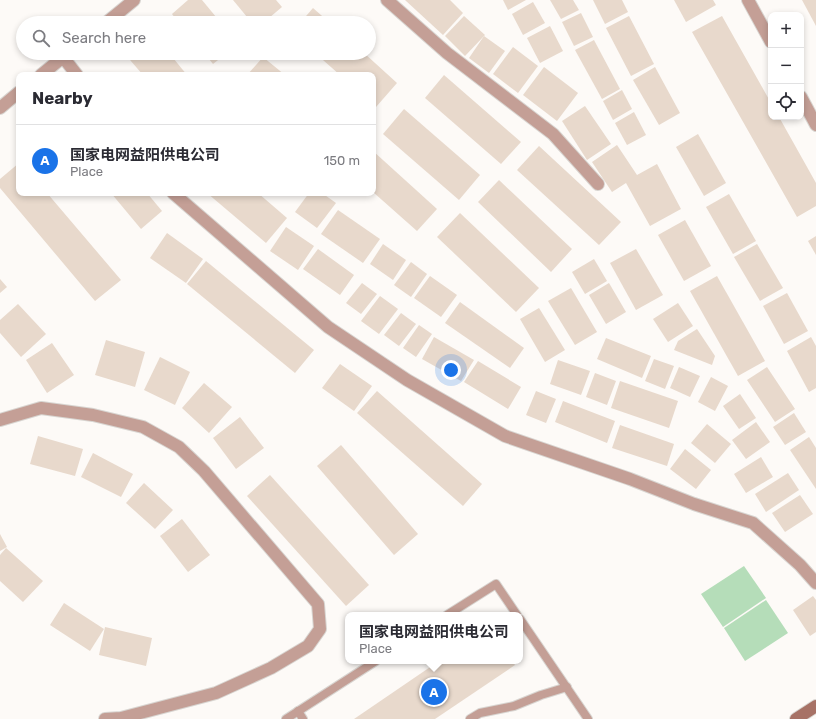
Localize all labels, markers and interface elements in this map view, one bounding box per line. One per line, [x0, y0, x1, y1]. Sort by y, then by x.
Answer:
map controls [768, 12, 804, 120]
button: + [768, 12, 804, 48]
search box [16, 16, 376, 60]
icon: search [30, 27, 52, 49]
text: Search here [62, 29, 146, 47]
button: − [768, 48, 804, 84]
button: locate [768, 84, 804, 120]
text: Nearby [32, 88, 93, 108]
text: 国家电网益阳供电公司 [70, 146, 220, 164]
text: A [40, 153, 50, 168]
text: 150 m [324, 153, 360, 168]
text: Place [70, 164, 103, 179]
your location [441, 360, 461, 380]
popup [345, 612, 523, 664]
text: 国家电网益阳供电公司 [359, 623, 509, 641]
text: Place [359, 641, 392, 656]
pin: A [421, 677, 447, 707]

